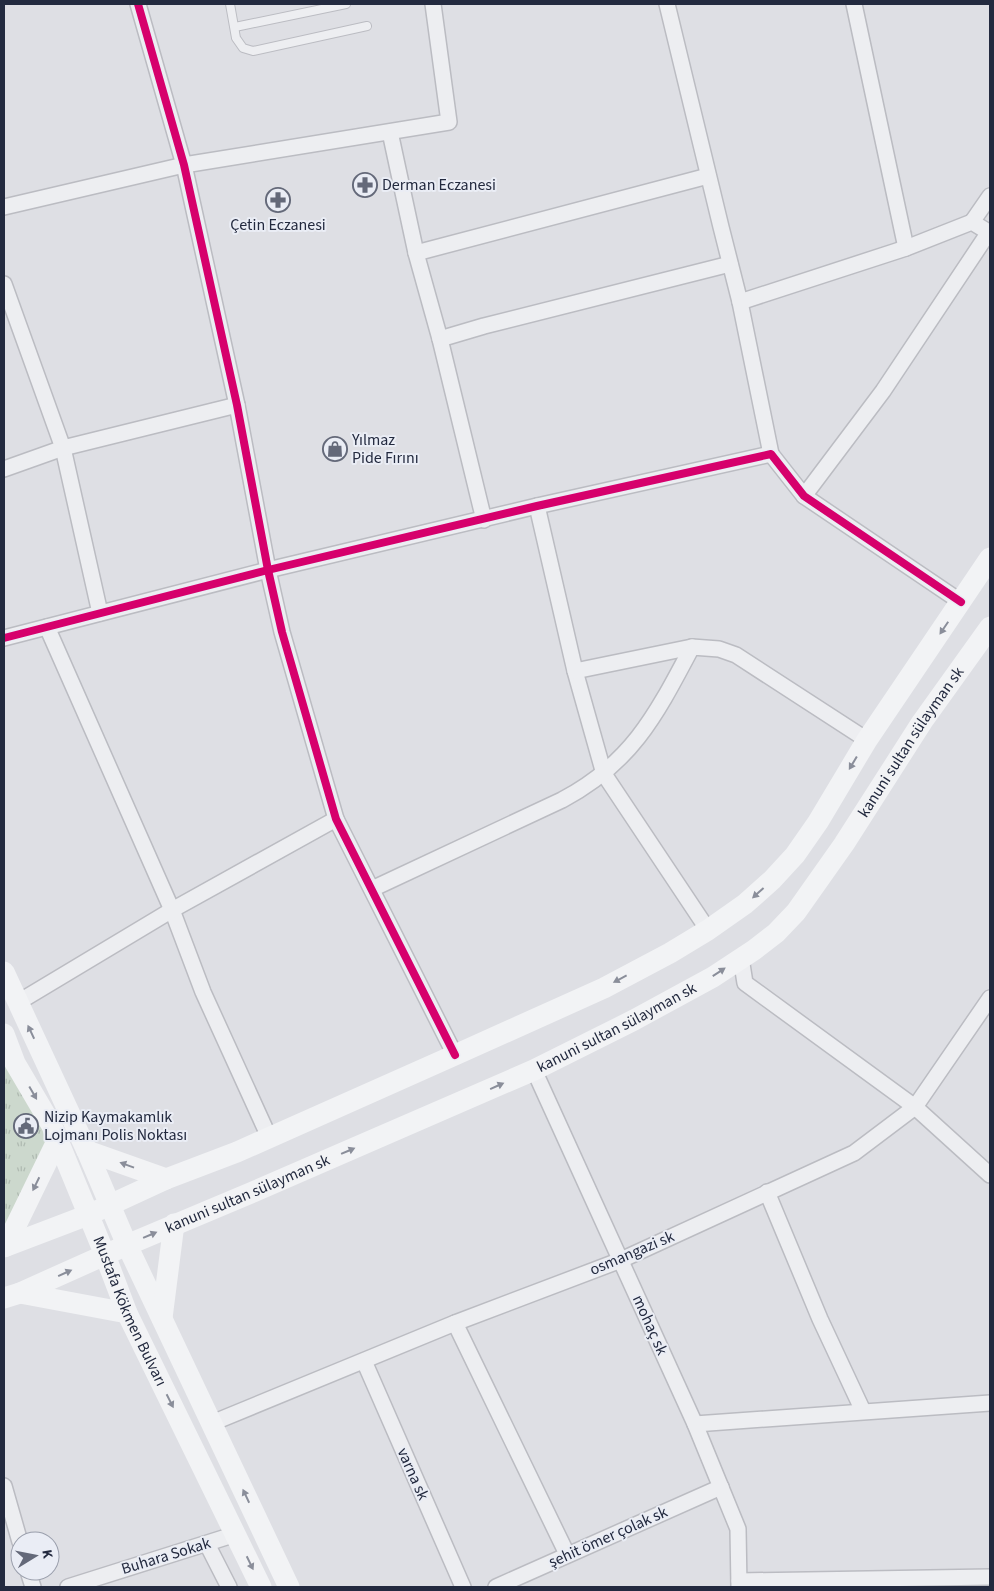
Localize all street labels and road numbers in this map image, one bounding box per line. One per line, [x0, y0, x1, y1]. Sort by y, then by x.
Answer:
street label: kanuni sultan sülayman sk [853, 662, 969, 822]
street label: kanuni sultan sülayman sk [533, 977, 700, 1078]
street label: kanuni sultan sülayman sk [162, 1149, 333, 1239]
street label: osmangazi sk [586, 1225, 678, 1281]
street label: Mustafa Kökmen Bulvarı [88, 1233, 172, 1390]
street label: mohaç sk [627, 1291, 673, 1359]
street label: varna sk [392, 1444, 434, 1504]
street label: şehit ömer çolak sk [545, 1501, 671, 1573]
street label: Buhara Sokak [119, 1532, 213, 1580]

